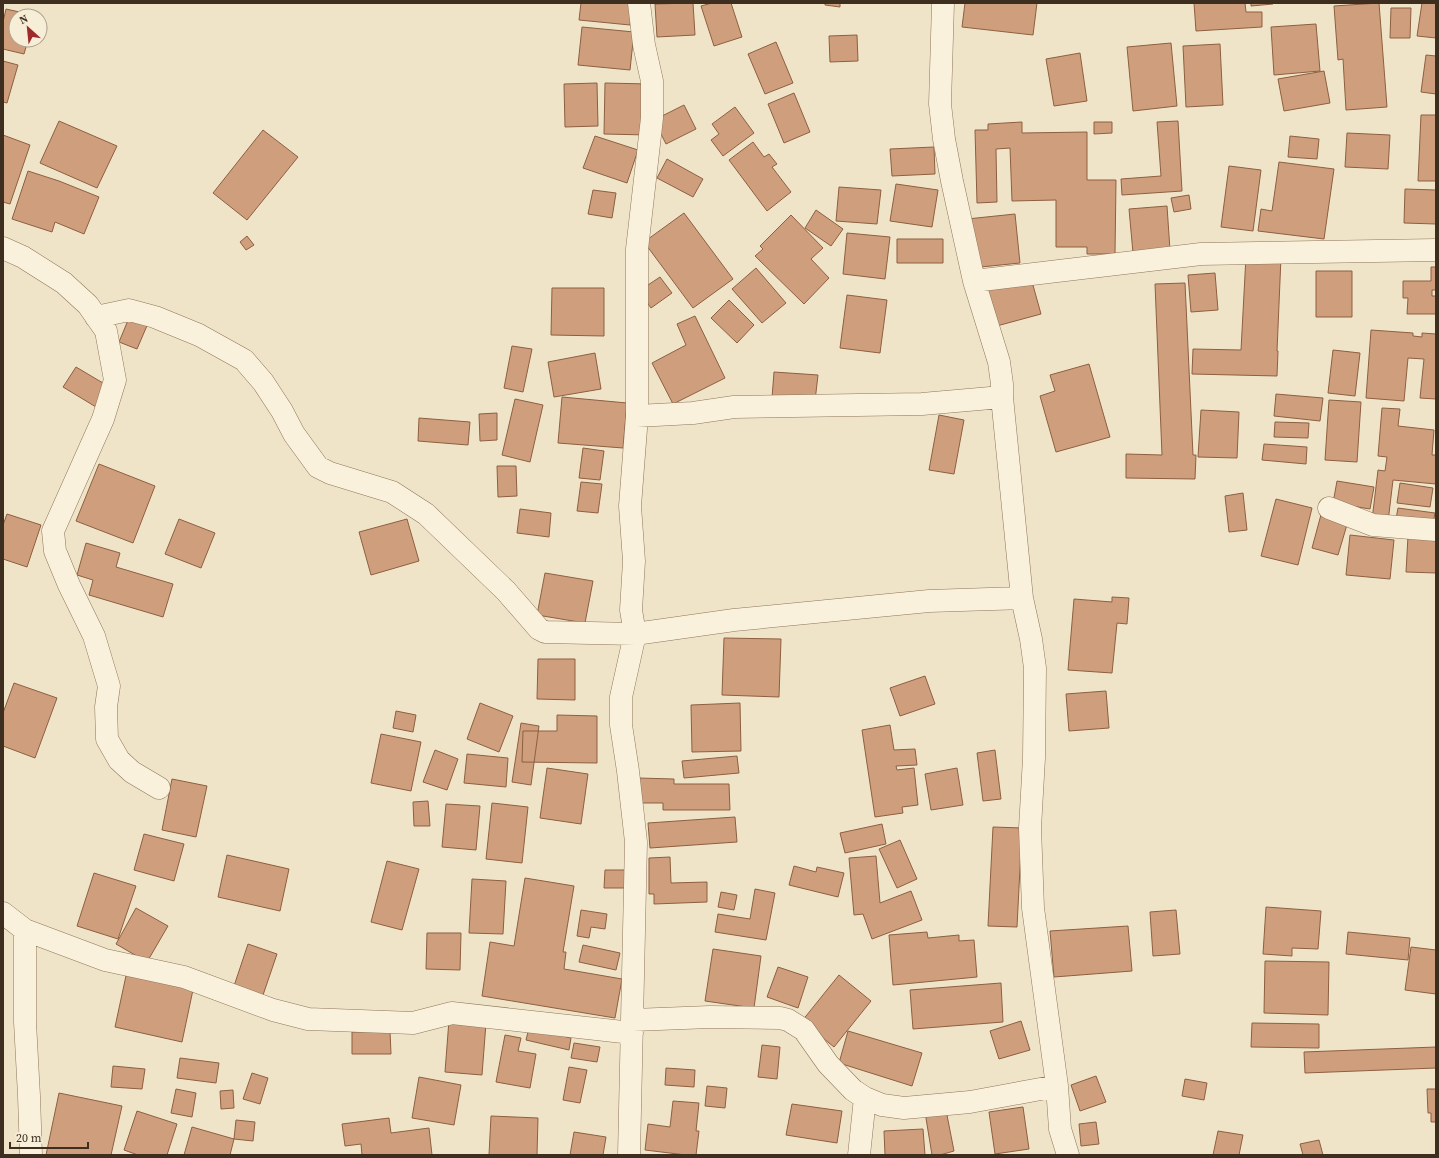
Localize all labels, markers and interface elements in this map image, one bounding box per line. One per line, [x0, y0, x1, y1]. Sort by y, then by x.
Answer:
north arrow [8, 8, 48, 48]
text: N [17, 11, 31, 28]
scale bar [10, 1124, 88, 1150]
text: 20 m [16, 1130, 42, 1146]

